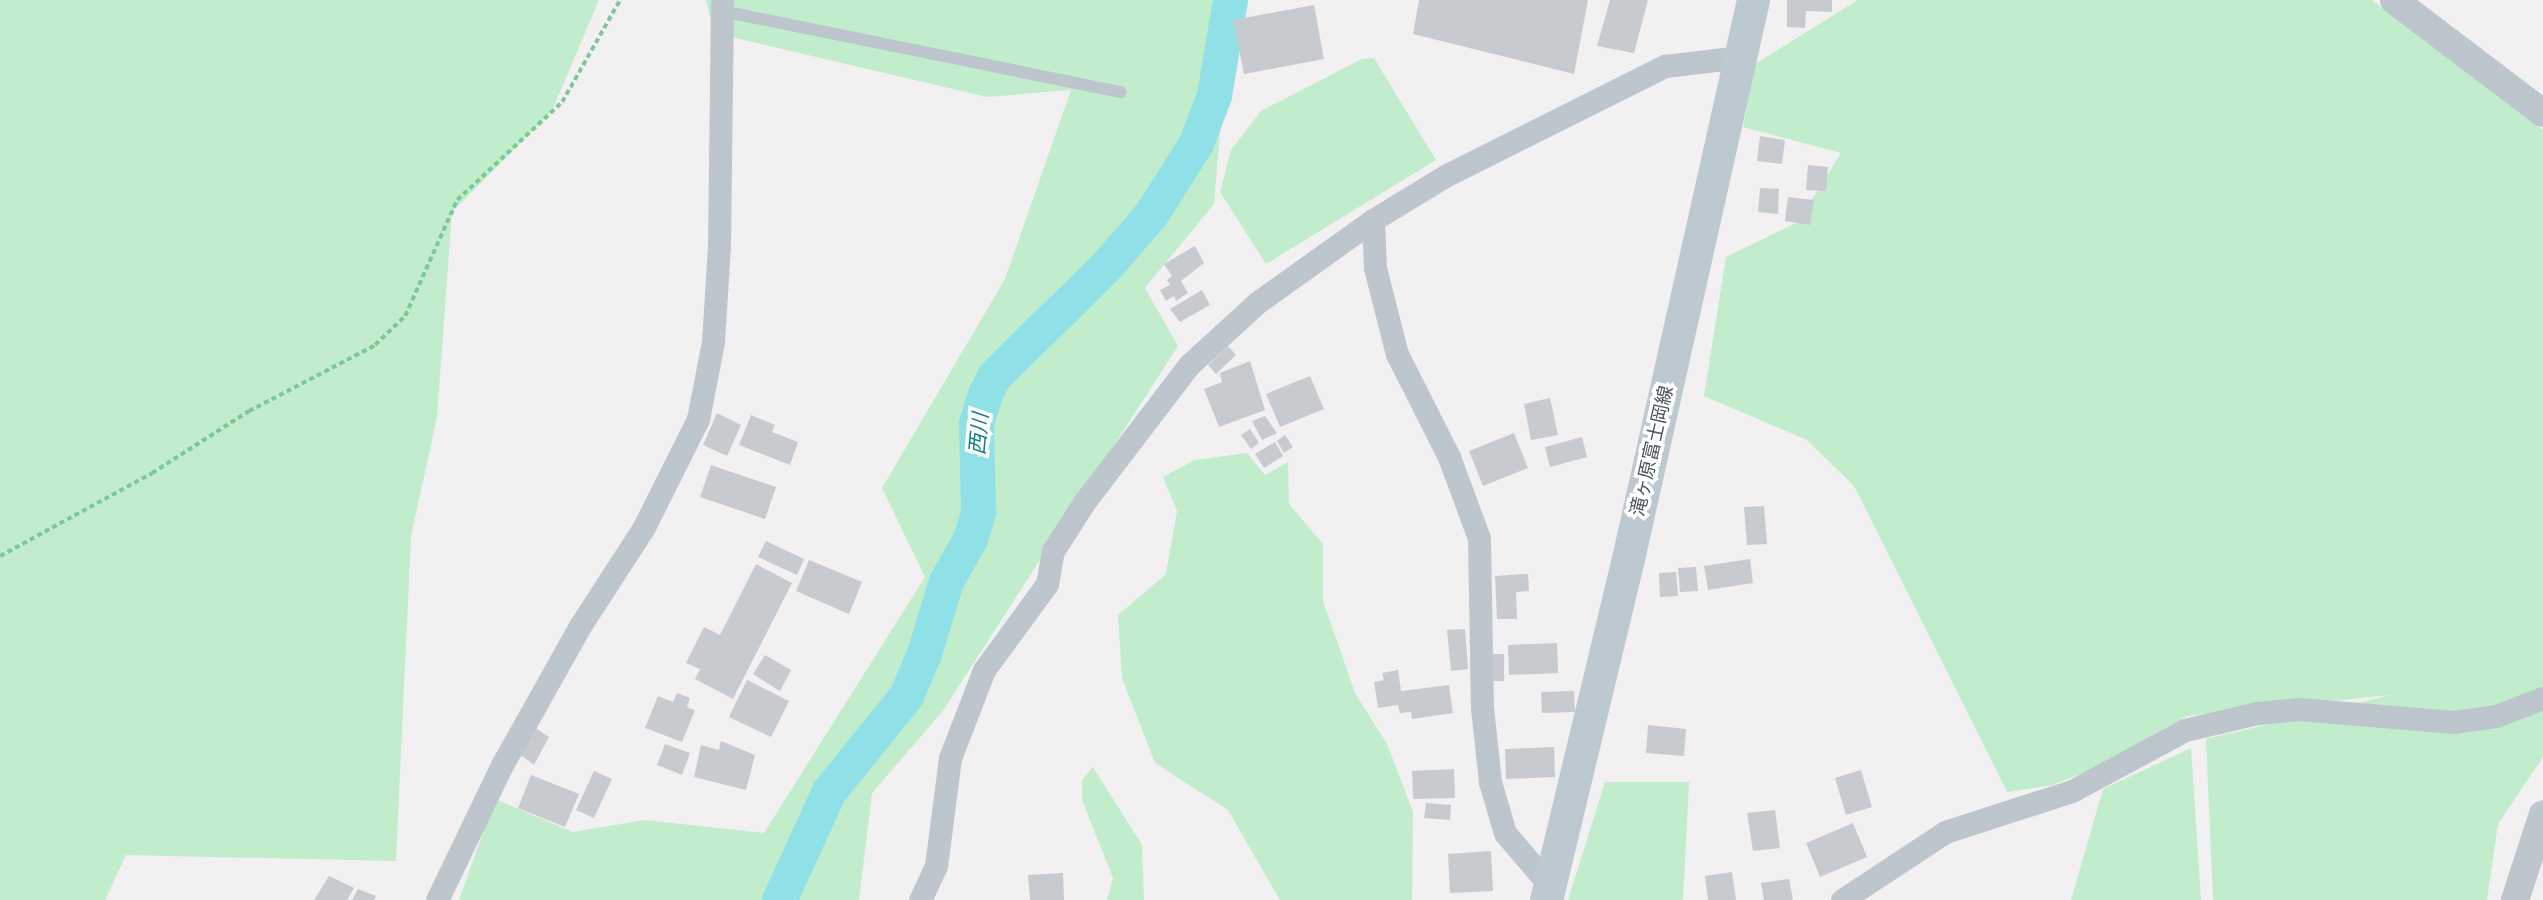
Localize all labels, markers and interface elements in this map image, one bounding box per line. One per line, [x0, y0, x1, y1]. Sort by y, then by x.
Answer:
street label: 滝ヶ原富士岡線 [1626, 384, 1678, 518]
water label: 西川 [965, 412, 993, 456]

